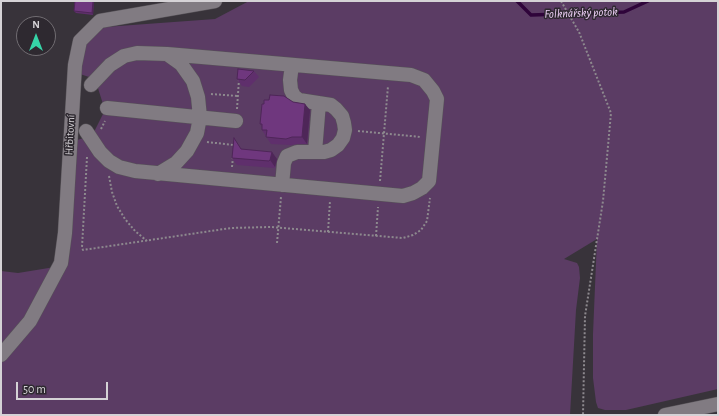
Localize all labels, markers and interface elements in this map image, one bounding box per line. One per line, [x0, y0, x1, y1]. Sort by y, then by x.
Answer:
water label: Folknářský potok [544, 5, 618, 21]
north arrow [16, 16, 56, 56]
text: N [32, 19, 40, 30]
street label: Hřbitovní [62, 114, 78, 156]
scale bar [18, 374, 110, 400]
text: 50 m [23, 383, 46, 395]

